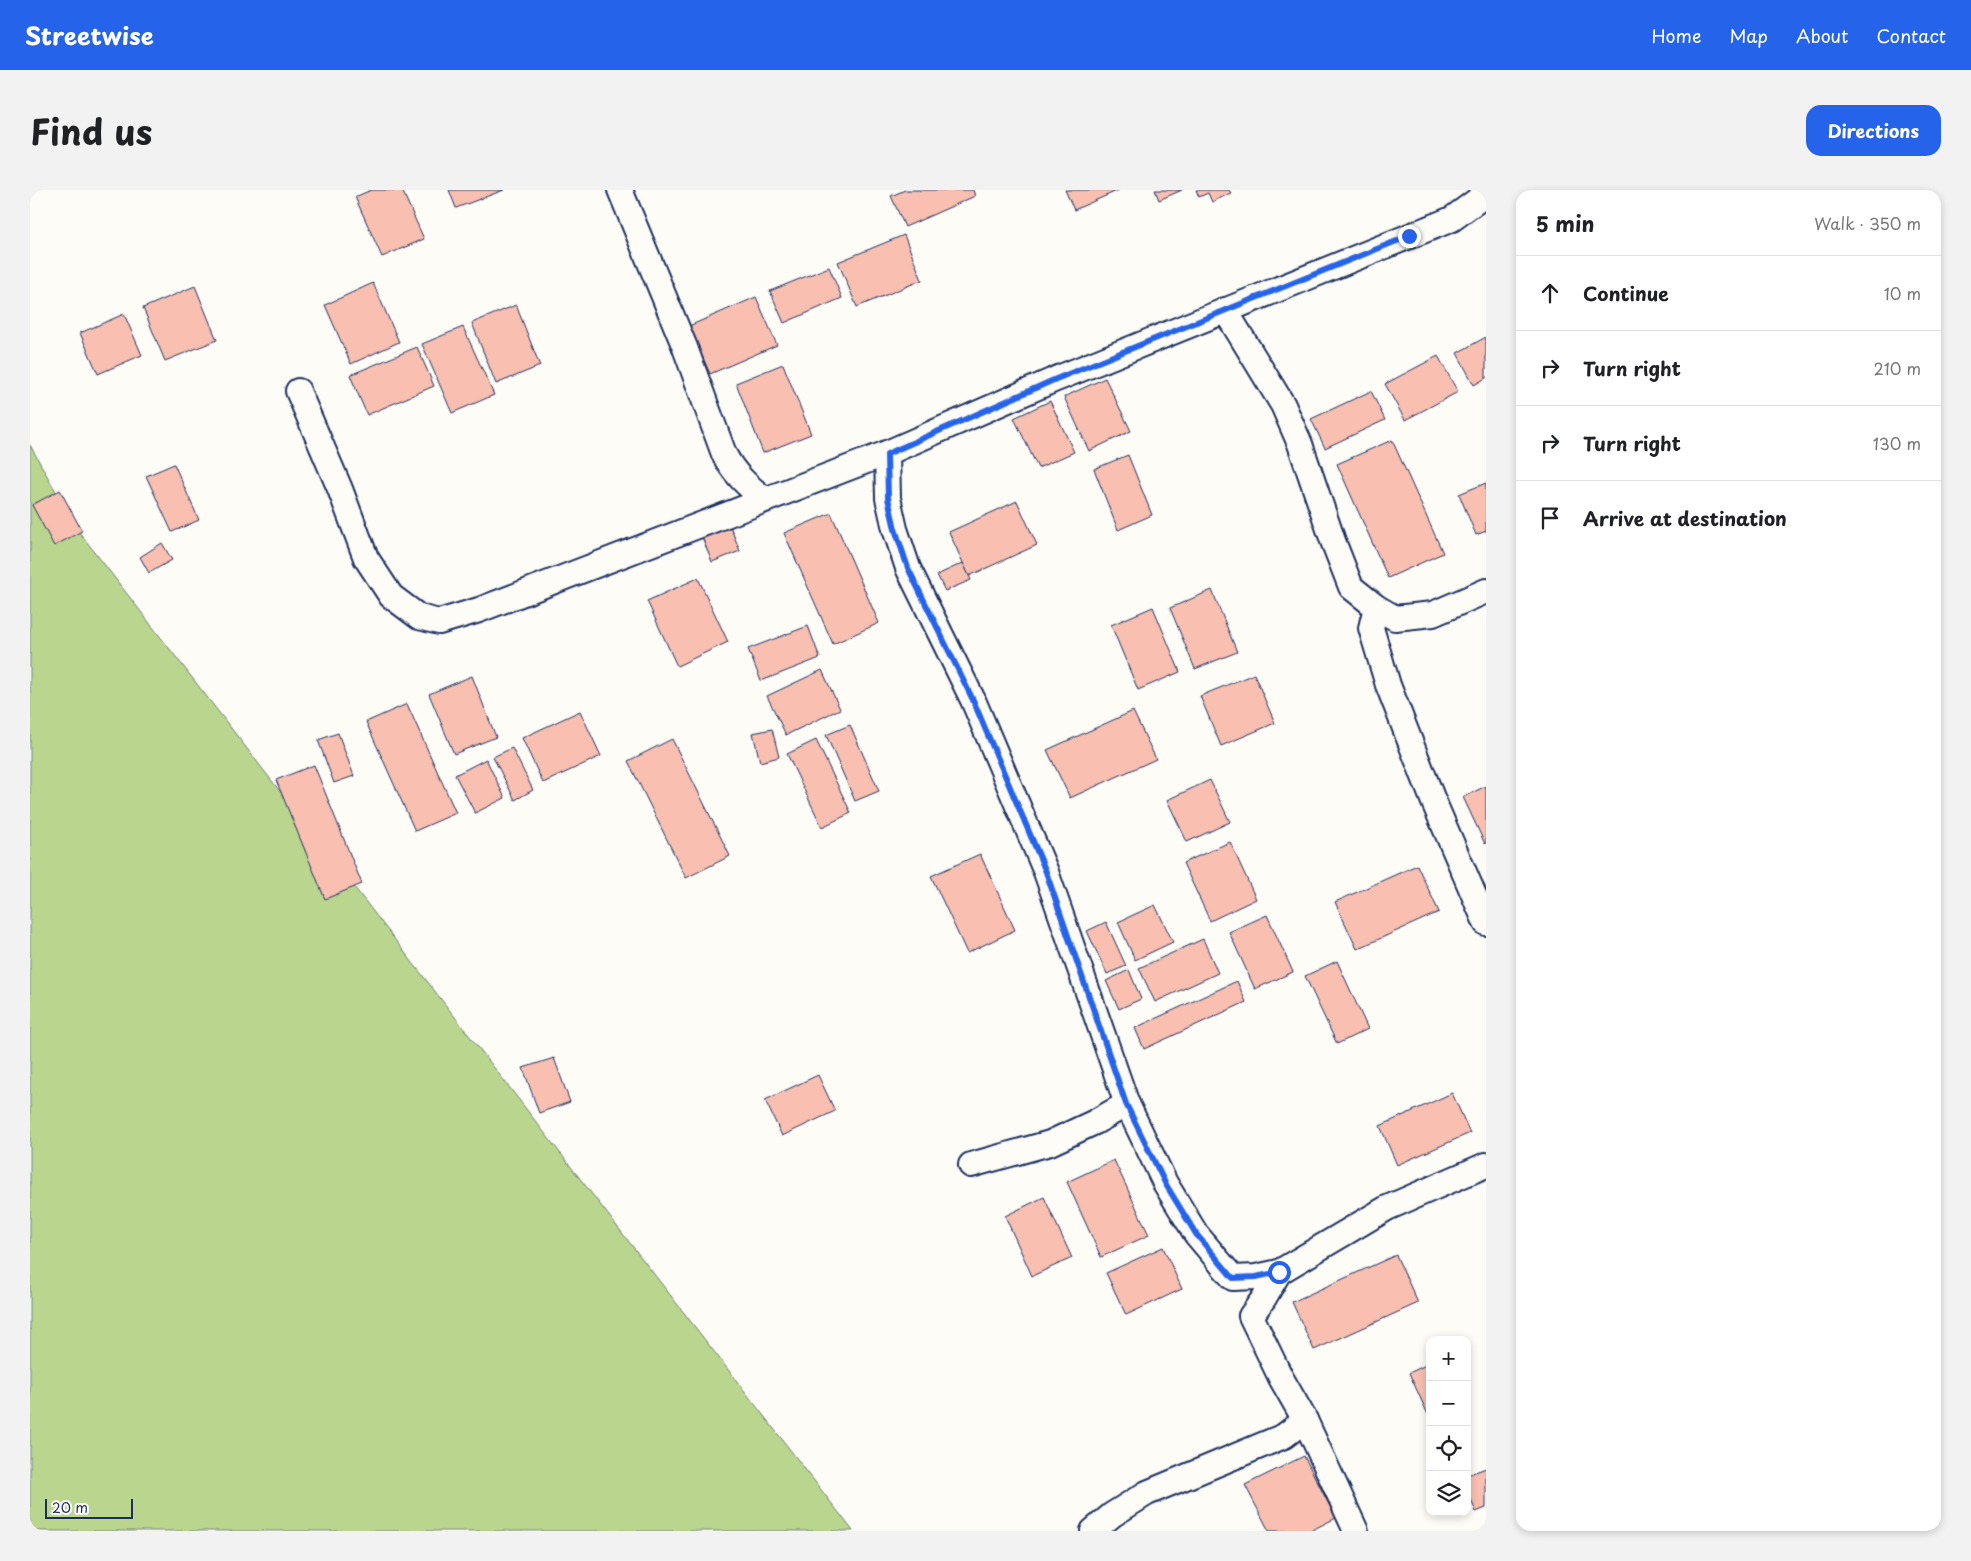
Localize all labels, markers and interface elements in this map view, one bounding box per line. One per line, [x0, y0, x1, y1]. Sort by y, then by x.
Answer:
text: Streetwise [25, 17, 154, 53]
text: Home [1651, 22, 1701, 49]
text: Map [1729, 22, 1768, 49]
text: About [1796, 22, 1848, 49]
text: Contact [1876, 22, 1946, 49]
text: Find us [30, 104, 152, 157]
button: Directions [1806, 105, 1941, 156]
text: 5 min [1536, 207, 1594, 239]
text: Walk · 350 m [1814, 211, 1921, 235]
route end [1398, 225, 1421, 248]
icon: ahead [1536, 279, 1564, 307]
text: Continue [1583, 279, 1669, 307]
text: 10 m [1884, 281, 1921, 305]
icon: right [1536, 354, 1564, 382]
text: Turn right [1583, 354, 1681, 382]
text: 210 m [1873, 356, 1921, 380]
icon: right [1536, 429, 1564, 457]
text: Turn right [1583, 429, 1681, 457]
text: 130 m [1873, 431, 1921, 455]
icon: arrive [1536, 504, 1564, 532]
text: Arrive at destination [1583, 504, 1787, 532]
route start [1268, 1261, 1291, 1284]
map controls [1426, 1336, 1471, 1516]
button: + [1426, 1336, 1471, 1381]
button: − [1426, 1381, 1471, 1426]
button: locate [1426, 1426, 1471, 1471]
button: layers [1426, 1471, 1471, 1516]
scale bar [45, 1496, 132, 1519]
text: 20 m [52, 1497, 88, 1518]

